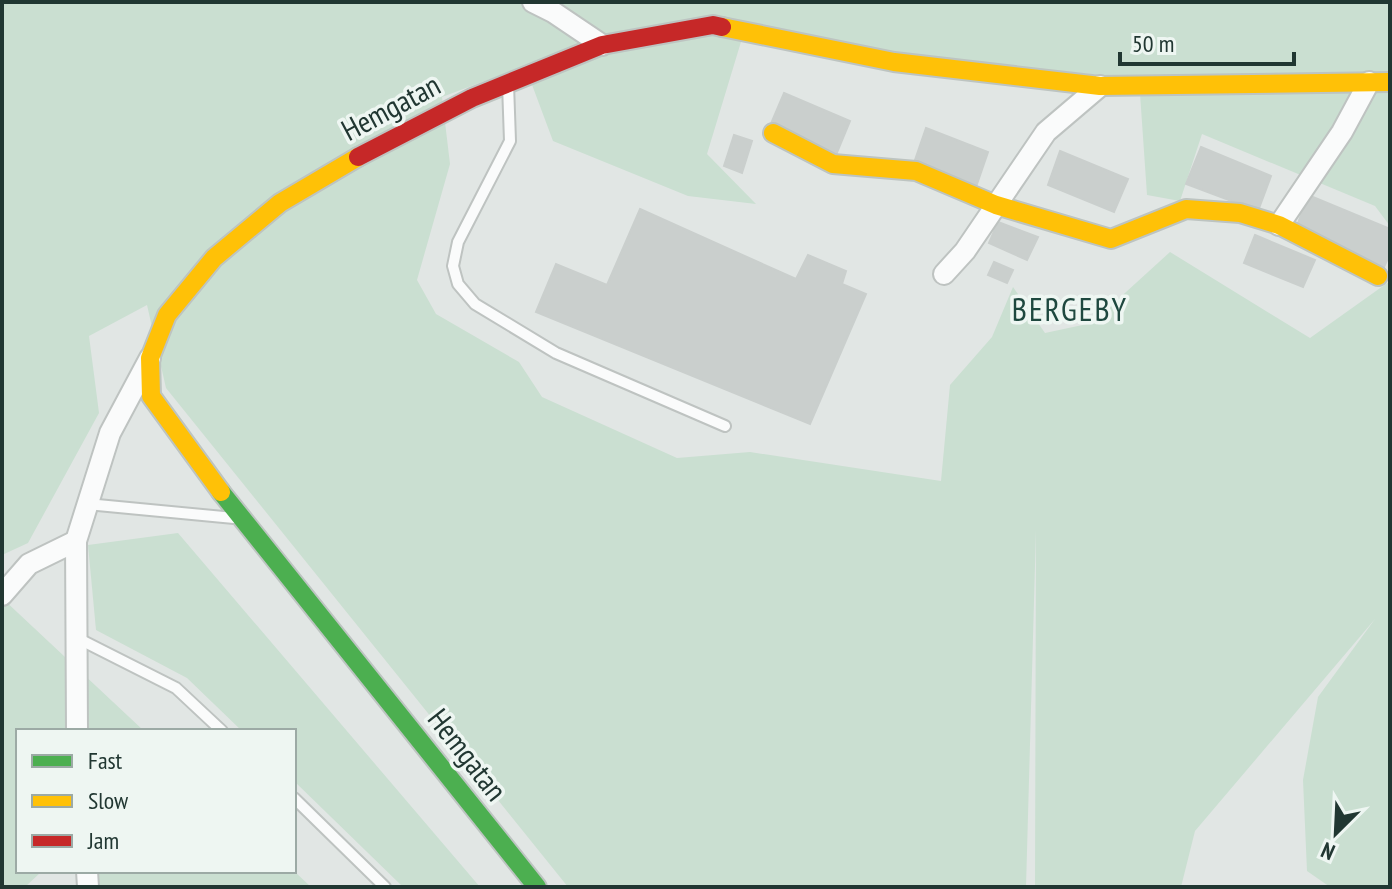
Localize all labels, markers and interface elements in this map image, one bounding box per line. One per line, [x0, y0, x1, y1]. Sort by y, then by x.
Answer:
scale bar [1120, 16, 1294, 66]
text: 50 m [1132, 28, 1174, 59]
street label: Hemgatan [334, 64, 446, 149]
district label: BERGEBY [1012, 288, 1128, 330]
street label: Hemgatan [420, 700, 516, 808]
legend [16, 729, 296, 873]
text: Fast [88, 745, 123, 776]
text: Slow [88, 785, 129, 816]
north arrow [1296, 793, 1376, 873]
text: Jam [87, 825, 119, 856]
text: N [1317, 836, 1339, 866]

